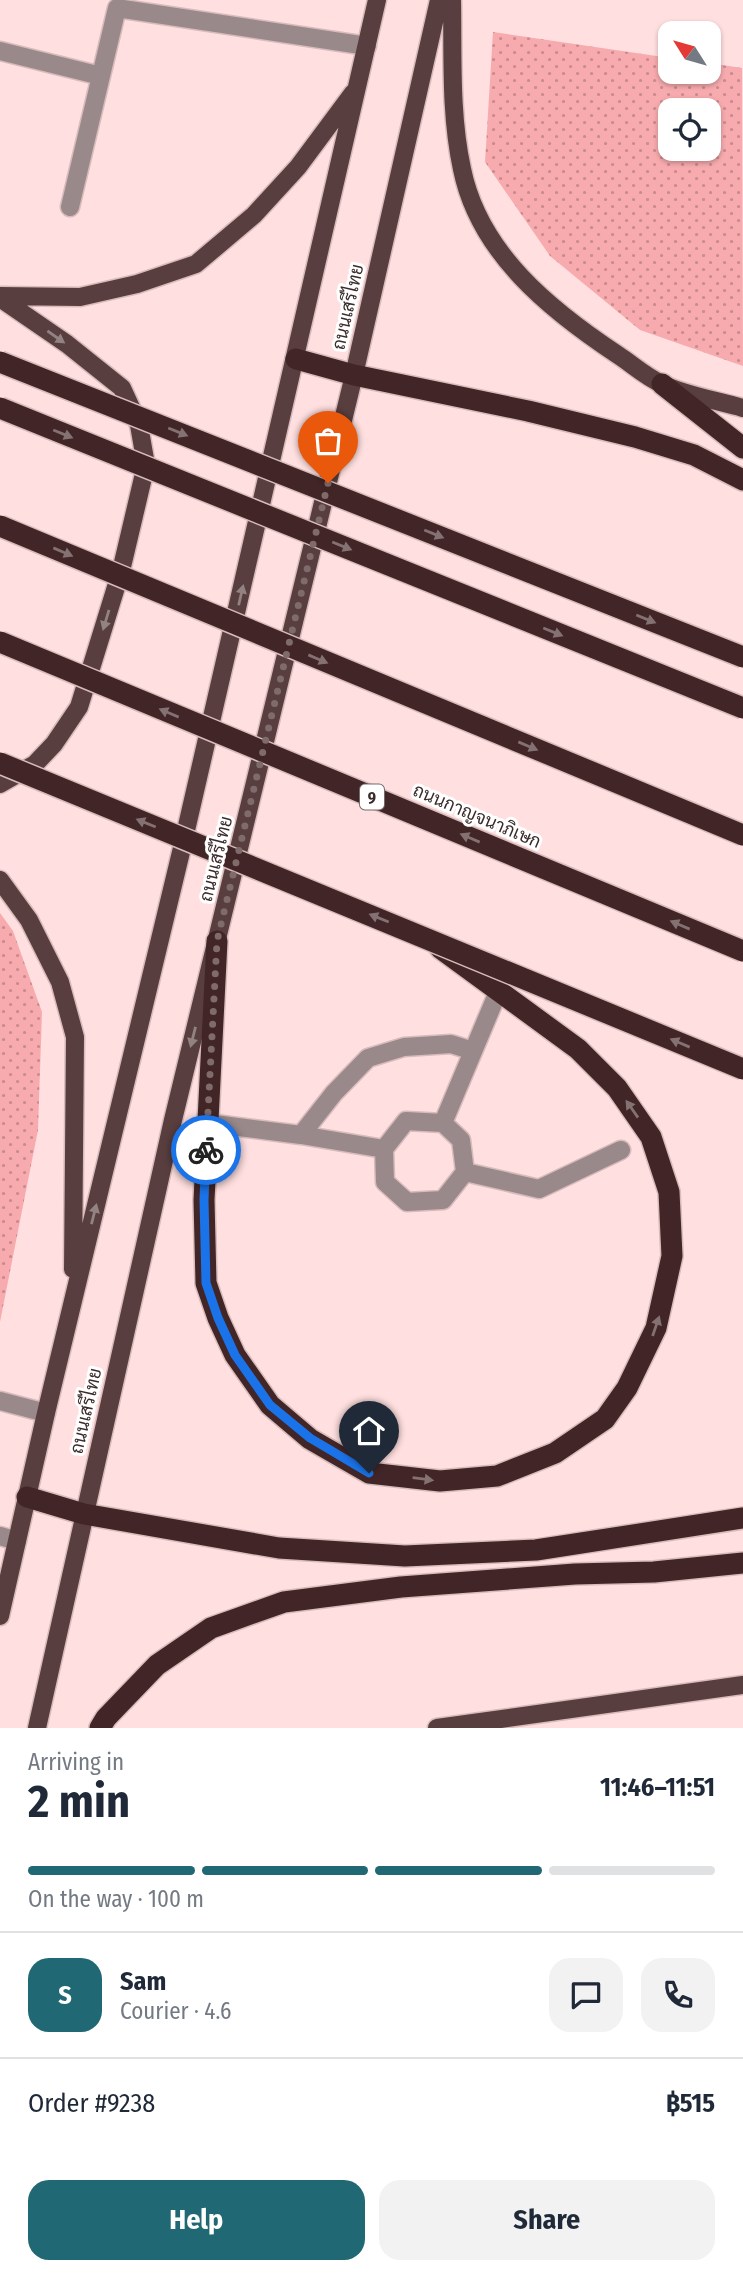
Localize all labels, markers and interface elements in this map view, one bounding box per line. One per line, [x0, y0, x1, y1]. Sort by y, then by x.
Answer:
north arrow [658, 21, 721, 84]
map controls [658, 21, 721, 161]
button: locate [658, 98, 721, 161]
street label: ถนนเสรีไทย [326, 262, 369, 352]
one-way arrow [47, 330, 65, 344]
pin [298, 411, 358, 483]
icon: bag [309, 422, 347, 460]
one-way arrow [167, 427, 188, 438]
one-way arrow [53, 428, 74, 439]
one-way arrow [424, 529, 445, 540]
one-way arrow [332, 541, 353, 552]
one-way arrow [53, 547, 74, 558]
one-way arrow [236, 583, 247, 605]
one-way arrow [100, 610, 110, 631]
one-way arrow [635, 613, 656, 624]
one-way arrow [543, 626, 564, 637]
one-way arrow [308, 653, 329, 664]
one-way arrow [159, 707, 180, 718]
one-way arrow [518, 741, 539, 752]
street label: ถนนกาญจนาภิเษก [410, 779, 544, 853]
road number: 9 [360, 784, 384, 810]
street label: ถนนเสรีไทย [193, 814, 237, 904]
one-way arrow [136, 817, 156, 829]
one-way arrow [460, 832, 480, 844]
one-way arrow [369, 913, 390, 924]
one-way arrow [669, 920, 690, 931]
one-way arrow [187, 1026, 198, 1048]
one-way arrow [670, 1037, 690, 1049]
one-way arrow [626, 1100, 639, 1119]
courier [171, 1115, 241, 1185]
icon: bike [187, 1131, 225, 1169]
one-way arrow [89, 1203, 100, 1225]
one-way arrow [651, 1316, 661, 1337]
street label: ถนนเสรีไทย [64, 1366, 107, 1456]
pin [339, 1401, 399, 1473]
icon: home [350, 1412, 388, 1450]
one-way arrow [412, 1474, 434, 1485]
text: Arriving in [28, 1748, 124, 1776]
text: 11:46–11:51 [600, 1772, 715, 1803]
text: 2 min [28, 1774, 130, 1829]
text: On the way · 100 m [28, 1885, 204, 1913]
button: chat [549, 1958, 623, 2032]
button: phone [641, 1958, 715, 2032]
text: Sam [120, 1966, 166, 1997]
text: S [58, 1980, 72, 2011]
text: Courier · 4.6 [120, 1997, 231, 2025]
text: Order #9238 [28, 2088, 155, 2119]
text: ฿515 [666, 2088, 715, 2119]
button: Help [28, 2180, 365, 2260]
button: Share [379, 2180, 715, 2260]

